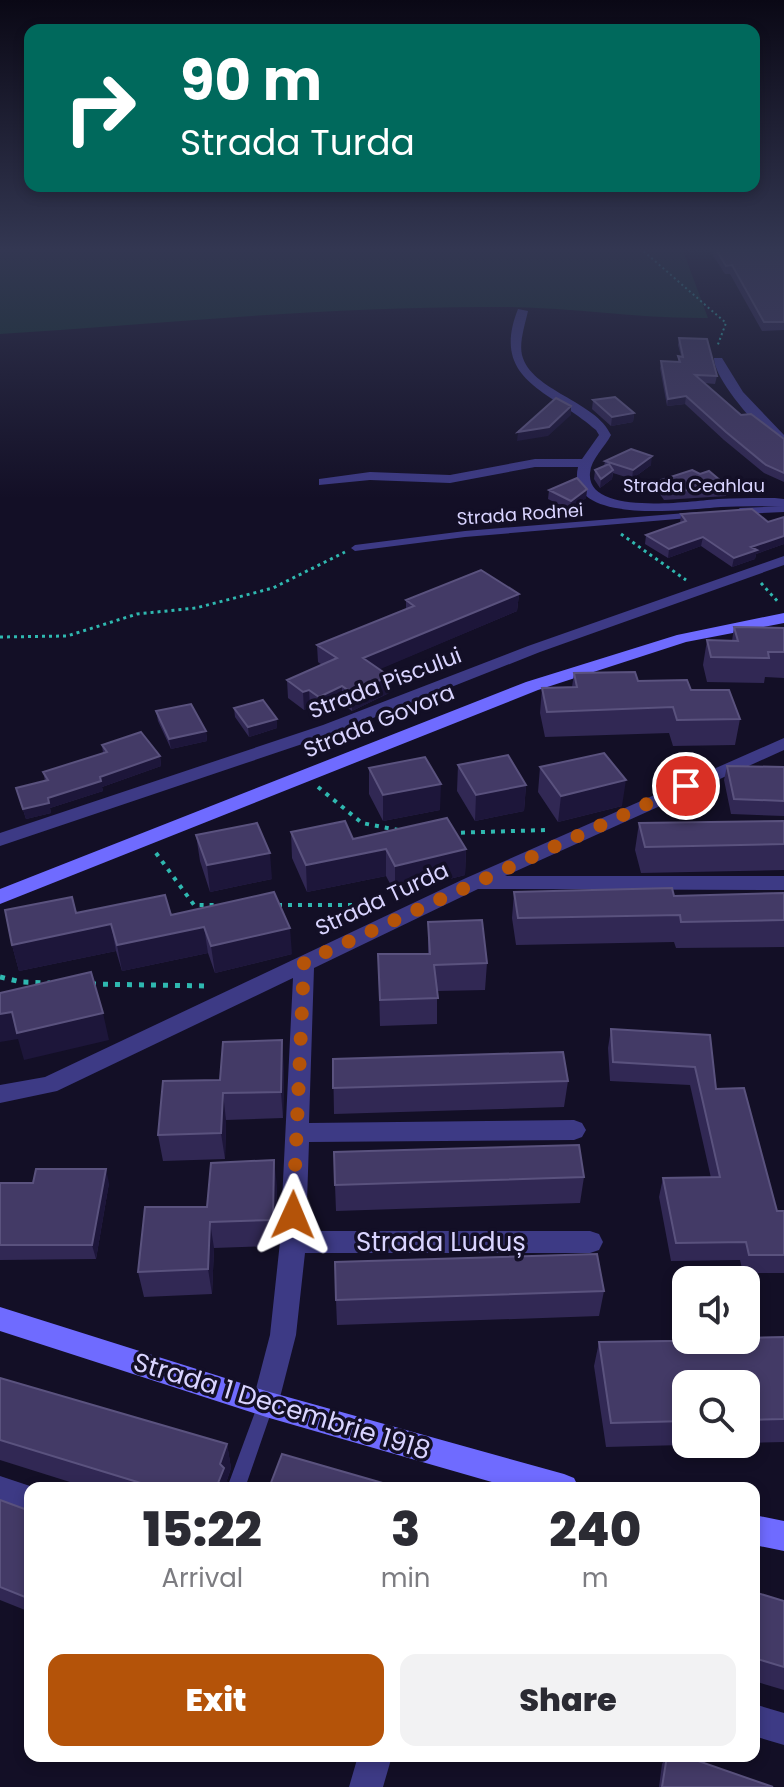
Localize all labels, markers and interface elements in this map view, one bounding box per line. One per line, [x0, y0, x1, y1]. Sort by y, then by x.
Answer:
text: 90 m [180, 41, 322, 120]
icon: right [48, 56, 152, 160]
text: Strada Turda [180, 117, 415, 168]
street label: Strada Ceahlau [623, 473, 765, 498]
street label: Strada Rodnei [456, 497, 584, 531]
street label: Strada Piscului [304, 640, 466, 726]
street label: Strada Govora [299, 677, 459, 765]
pin [652, 752, 720, 820]
icon: arrive [664, 764, 708, 808]
street label: Strada Turda [310, 855, 454, 943]
position arrow [251, 1173, 335, 1257]
street label: Strada Luduș [356, 1224, 526, 1260]
map controls [672, 1266, 760, 1458]
button: sound [672, 1266, 760, 1354]
street label: Strada 1 Decembrie 1918 [129, 1344, 435, 1468]
button: search [672, 1370, 760, 1458]
text: 15:22 [143, 1496, 262, 1563]
text: 3 [391, 1496, 420, 1563]
text: 240 [549, 1496, 641, 1563]
text: Arrival [161, 1560, 243, 1596]
text: min [381, 1560, 430, 1596]
text: m [582, 1560, 609, 1596]
button: Exit [48, 1654, 384, 1746]
button: Share [400, 1654, 736, 1746]

